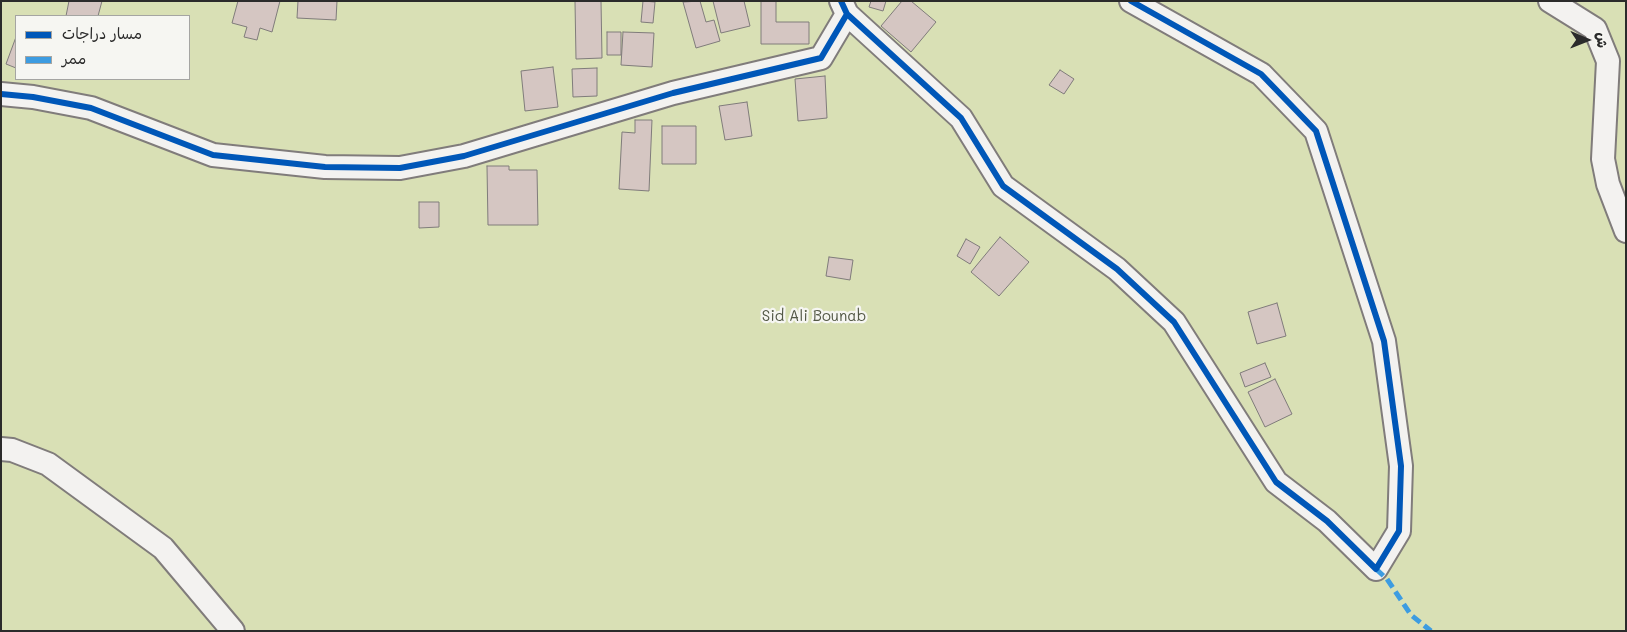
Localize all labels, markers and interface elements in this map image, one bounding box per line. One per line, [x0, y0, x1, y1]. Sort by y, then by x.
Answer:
legend [15, 15, 190, 80]
north arrow [1562, 15, 1612, 65]
text: مسار دراجات [62, 23, 142, 43]
text: ش [1593, 32, 1612, 48]
text: ممر [62, 48, 86, 68]
park label: Sid Ali Bounab [762, 307, 866, 325]

